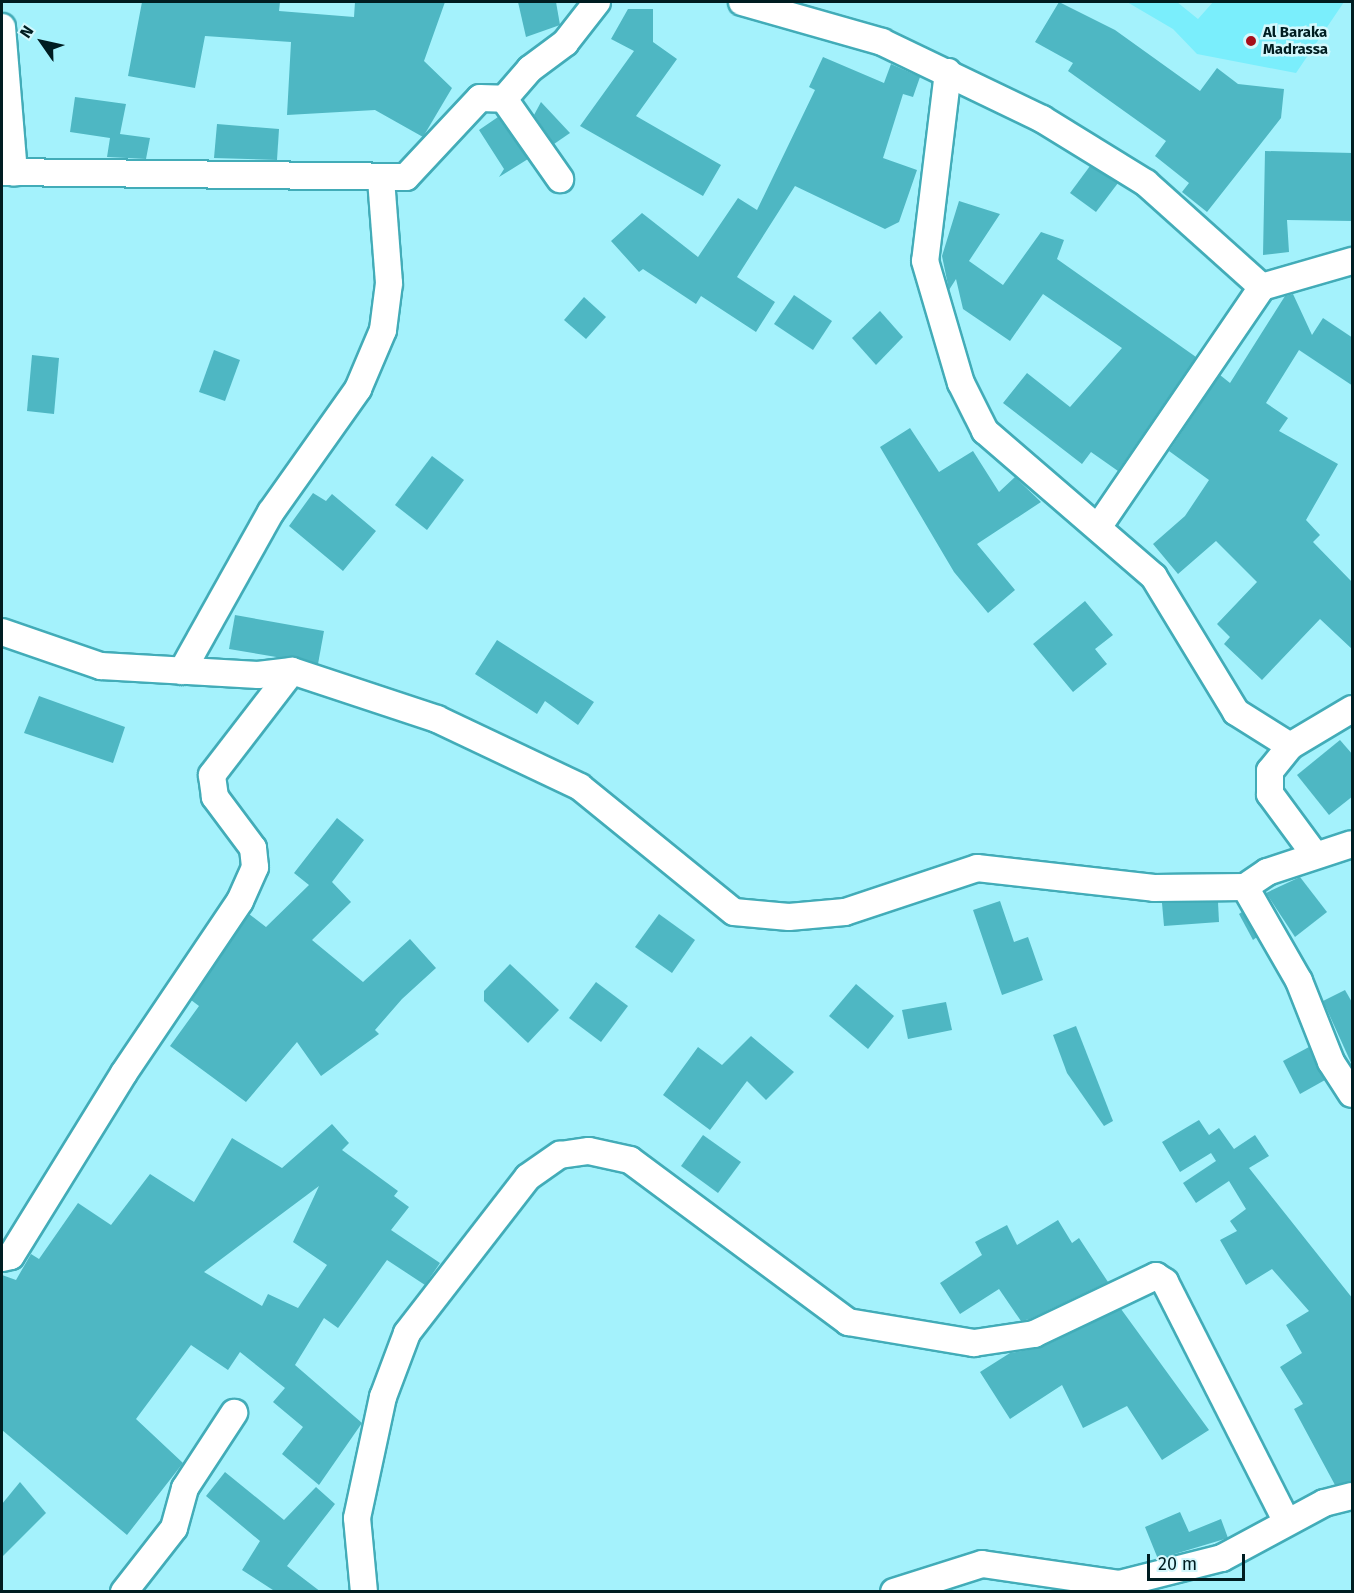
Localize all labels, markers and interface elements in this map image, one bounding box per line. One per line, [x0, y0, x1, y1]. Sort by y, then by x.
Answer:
north arrow [12, 12, 72, 72]
text: N [16, 22, 38, 41]
place label: Al Baraka Madrassa [1263, 23, 1328, 58]
marker: Al Baraka Madrassa [1244, 34, 1258, 48]
scale bar [1150, 1542, 1248, 1580]
text: 20 m [1158, 1553, 1197, 1575]

